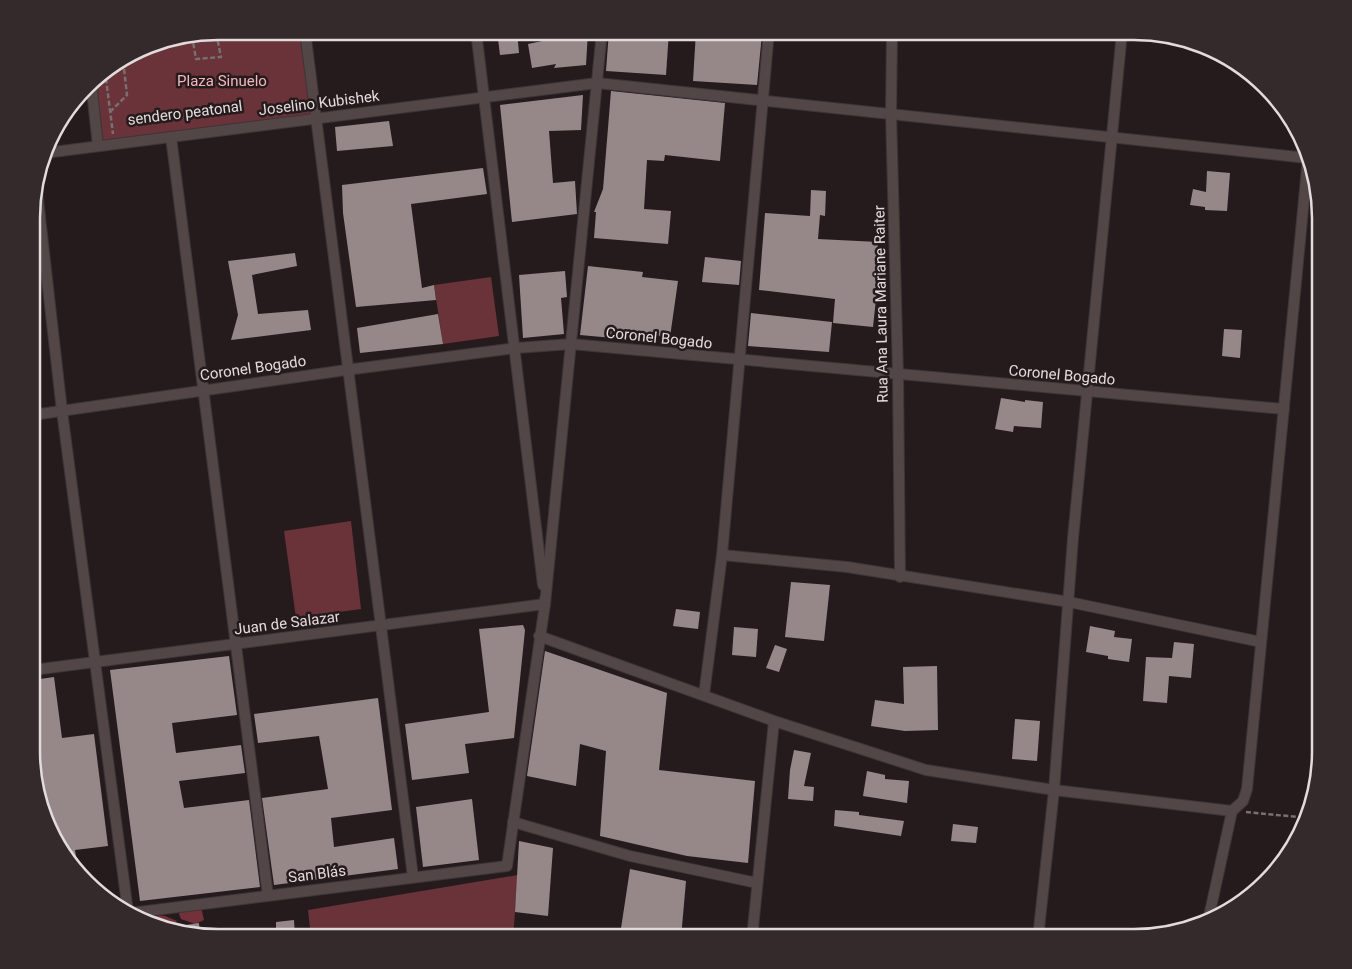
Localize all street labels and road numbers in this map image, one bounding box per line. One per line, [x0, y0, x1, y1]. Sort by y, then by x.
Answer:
street label: Joselino Kubishek [258, 87, 381, 119]
street label: sendero peatonal [127, 97, 243, 129]
street label: Rua Ana Laura Mariane Raiter [870, 205, 892, 403]
street label: Coronel Bogado [605, 323, 713, 353]
street label: Coronel Bogado [199, 352, 307, 384]
street label: Coronel Bogado [1008, 361, 1116, 389]
street label: Juan de Salazar [233, 608, 341, 638]
street label: San Blás [287, 862, 347, 886]

